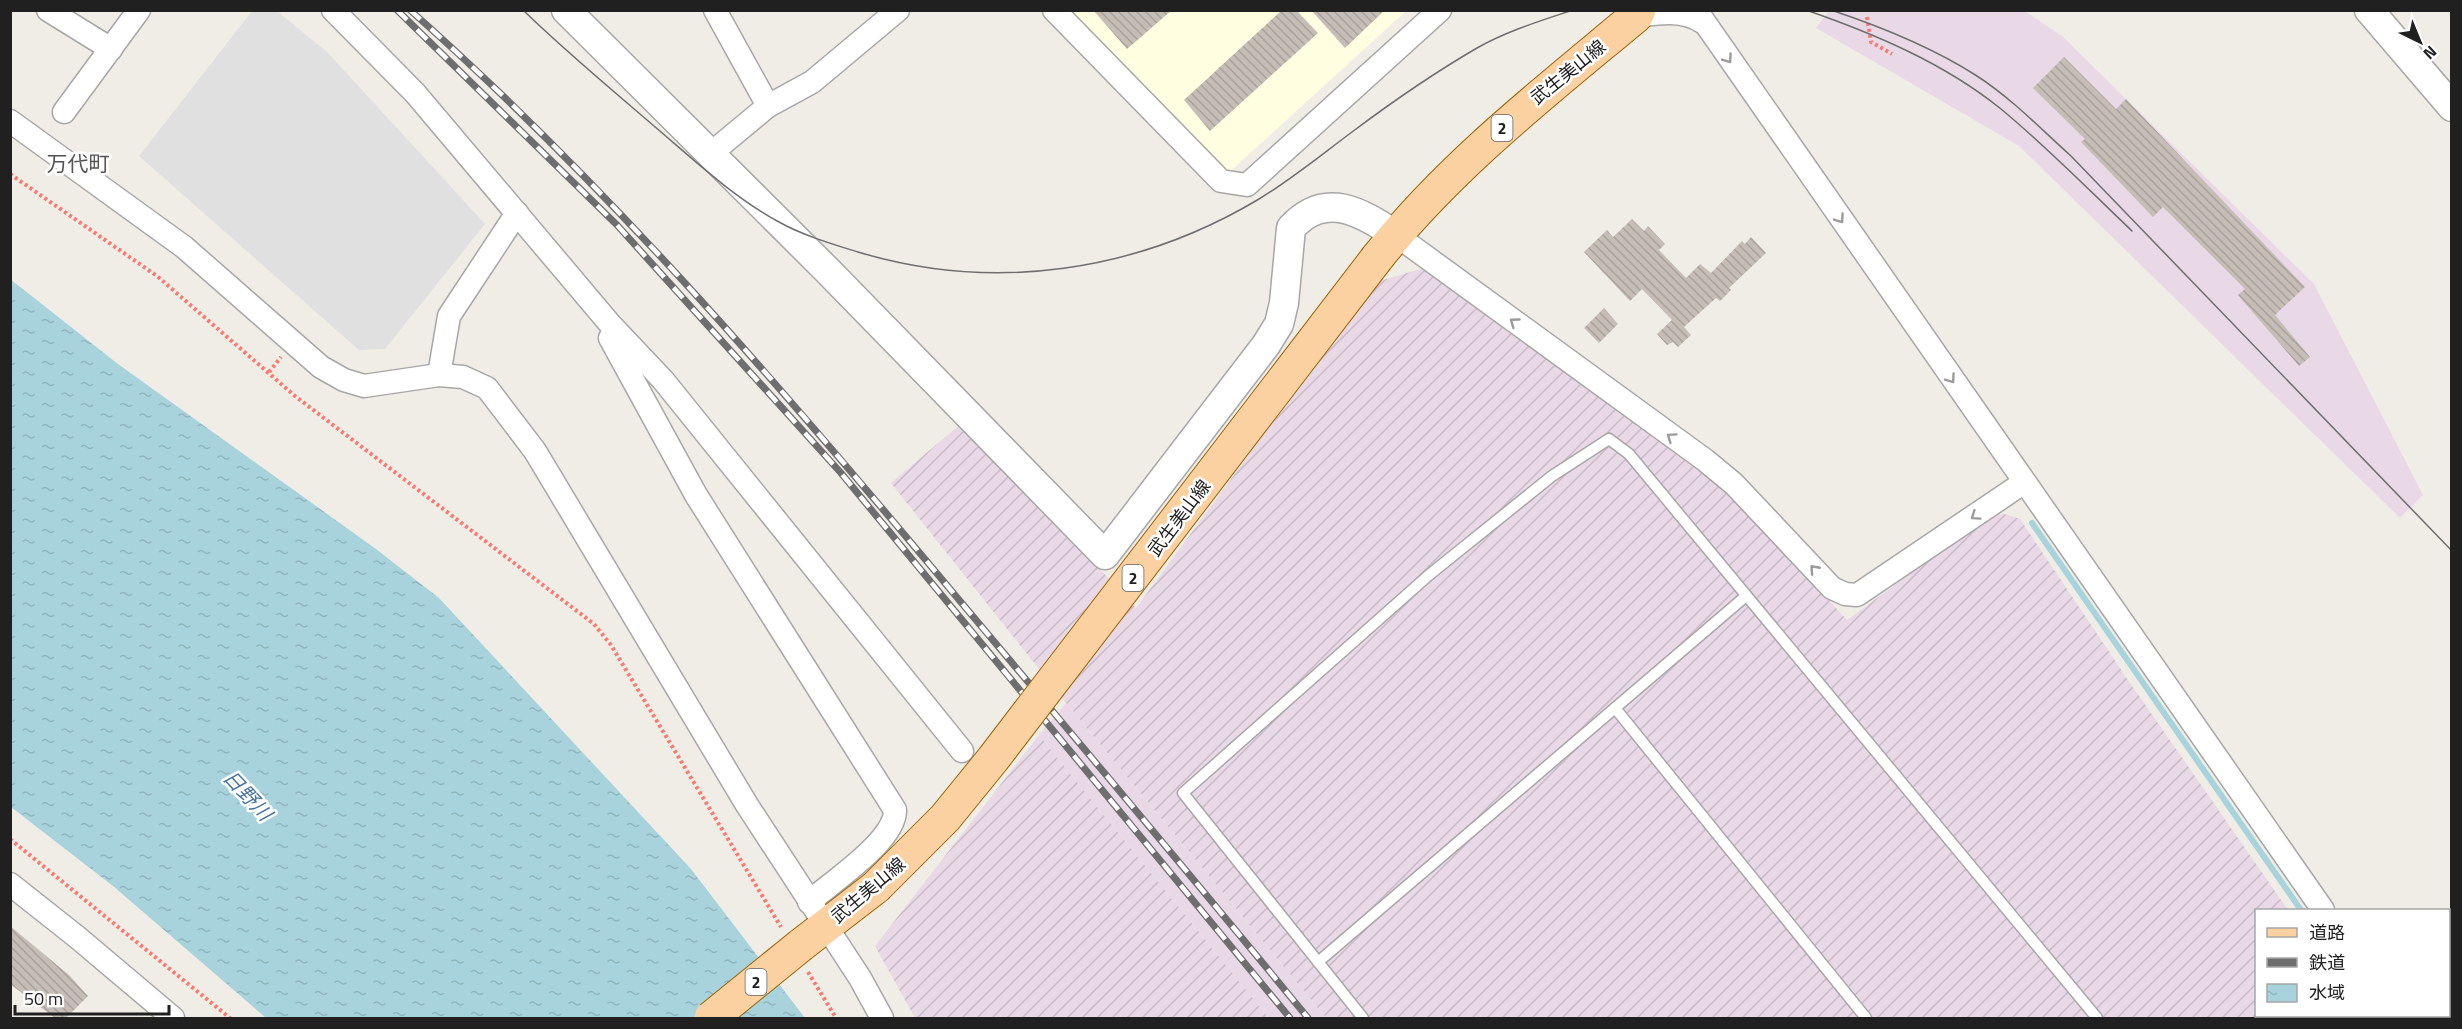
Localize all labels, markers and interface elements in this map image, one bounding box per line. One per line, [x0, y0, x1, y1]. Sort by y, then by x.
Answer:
north arrow [2390, 12, 2450, 72]
street label: 武生美山線 [1525, 33, 1611, 111]
text: N [2418, 40, 2442, 66]
one-way arrow [1721, 53, 1732, 64]
road number: 2 [1492, 115, 1512, 141]
district label: 万代町 [47, 147, 110, 179]
one-way arrow [1833, 213, 1844, 224]
one-way arrow [1509, 318, 1520, 329]
one-way arrow [1944, 373, 1955, 384]
one-way arrow [1667, 433, 1678, 444]
street label: 武生美山線 [1141, 474, 1217, 562]
one-way arrow [1971, 509, 1982, 520]
road number: 2 [1122, 565, 1144, 591]
one-way arrow [1810, 565, 1821, 576]
water label: 日野川 [216, 762, 281, 829]
street label: 武生美山線 [825, 851, 911, 929]
legend [2255, 909, 2450, 1017]
text: 道路 [2309, 919, 2345, 946]
text: 鉄道 [2309, 949, 2345, 976]
road number: 2 [746, 969, 766, 995]
scale bar [15, 978, 170, 1016]
text: 水域 [2309, 979, 2345, 1006]
text: 50 m [24, 985, 63, 1012]

